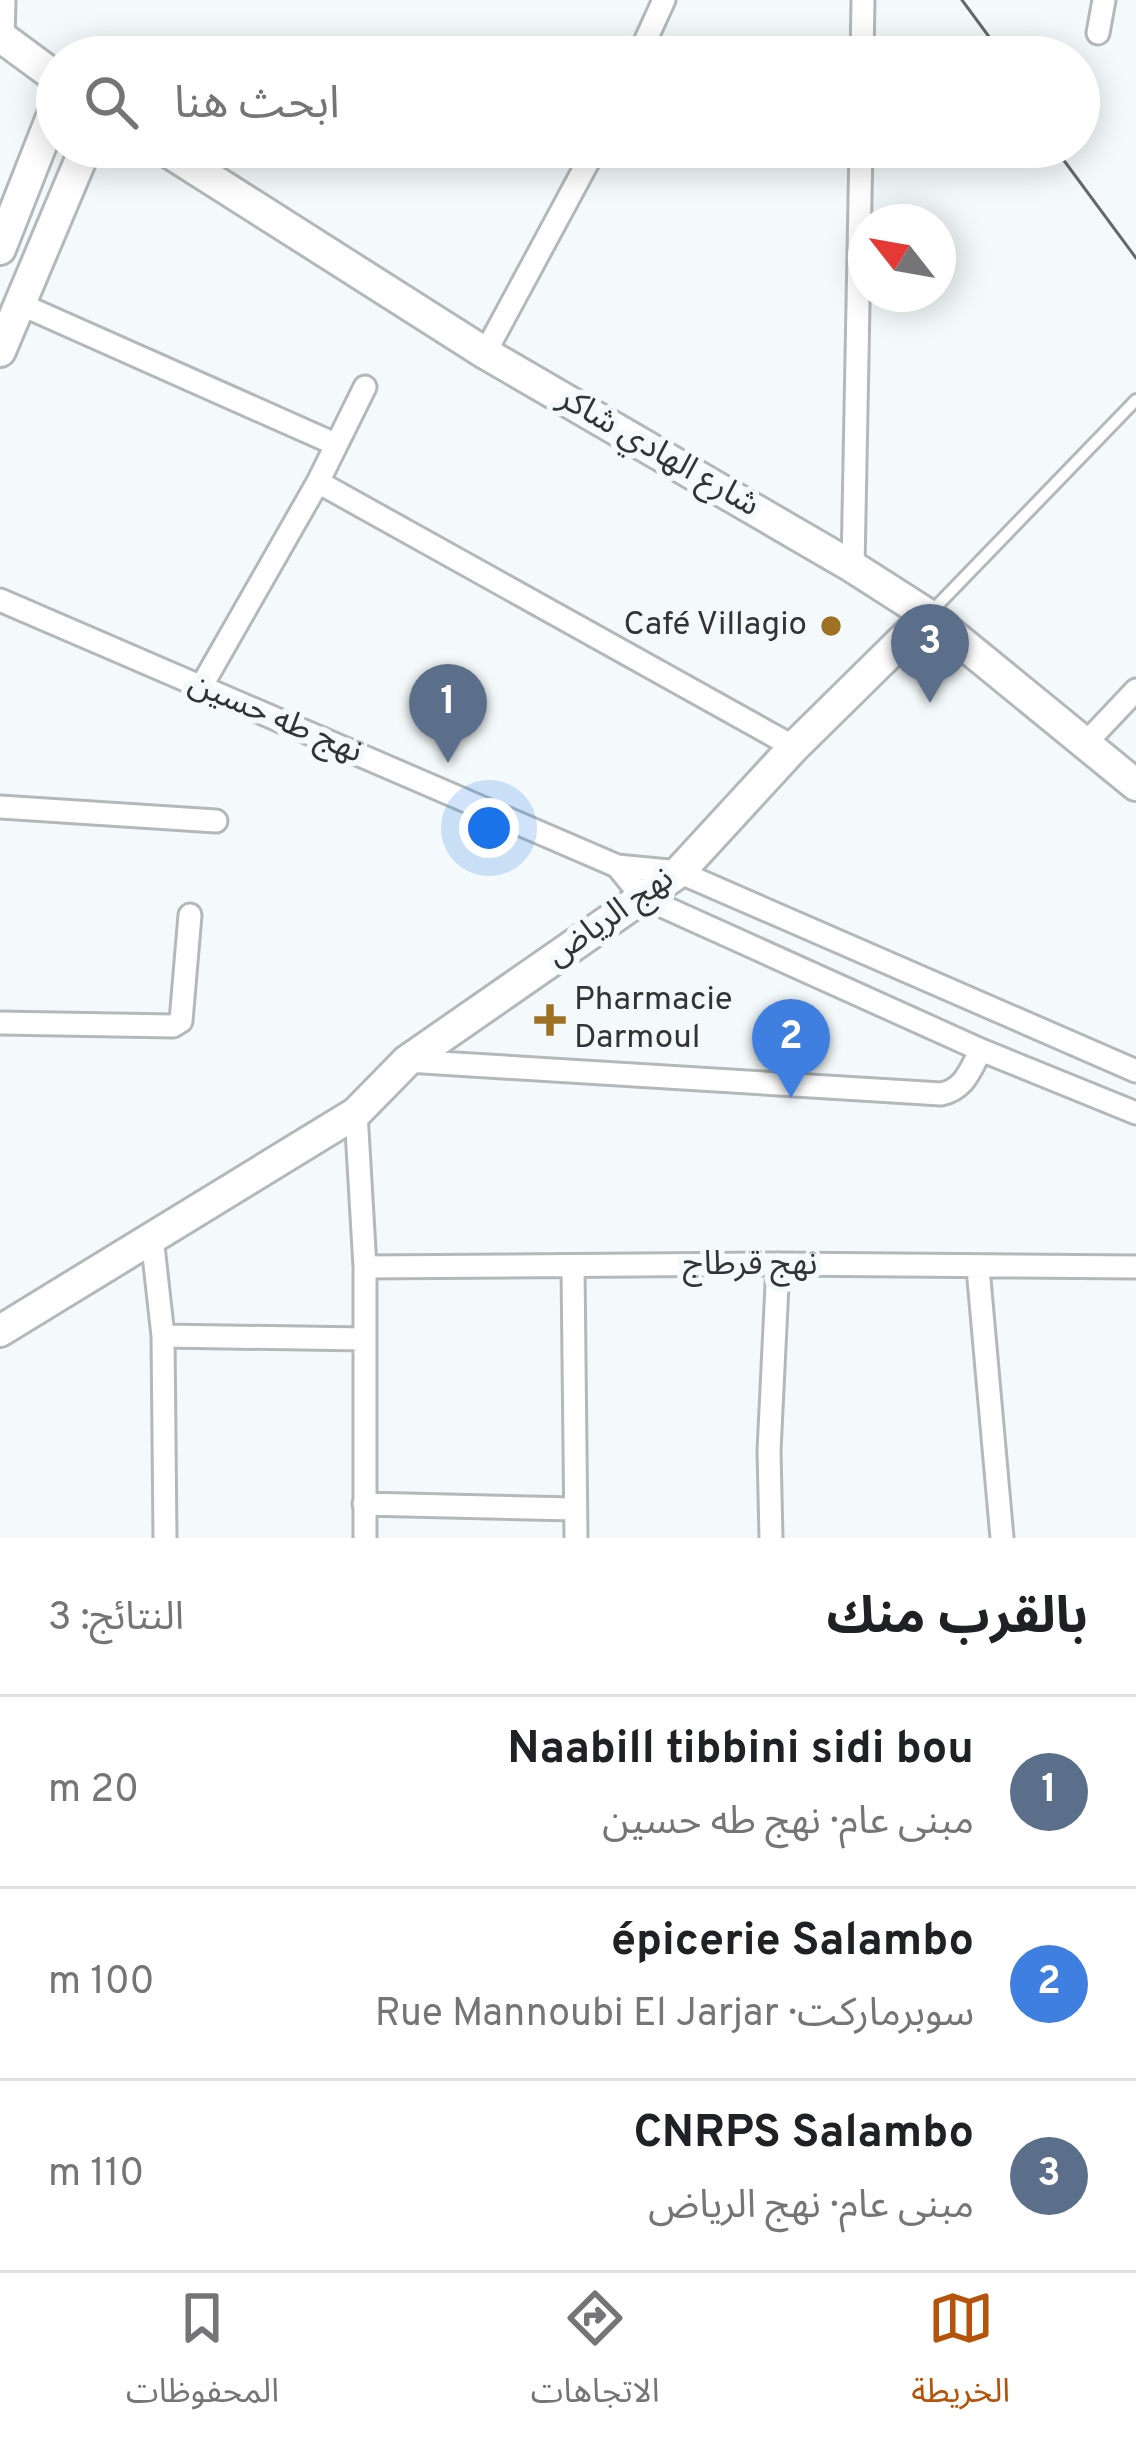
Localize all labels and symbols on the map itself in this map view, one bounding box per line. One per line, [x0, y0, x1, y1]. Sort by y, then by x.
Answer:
north arrow [848, 204, 956, 312]
street label: شارع الهادي شاكر [549, 378, 766, 528]
pin: 3 [891, 604, 969, 703]
place label: Café Villagio [624, 605, 807, 647]
marker: Café Villagio [818, 613, 844, 639]
street label: نهج طه حسين [182, 664, 368, 774]
pin: 1 [409, 664, 487, 763]
your location [459, 798, 519, 858]
street label: نهج الرياض [539, 859, 683, 977]
place label: Pharmacie Darmoul [574, 980, 733, 1060]
pin: 2 [752, 999, 830, 1098]
marker: Pharmacie Darmoul [537, 1007, 563, 1033]
street label: نهج قرطاج [683, 1245, 817, 1287]

